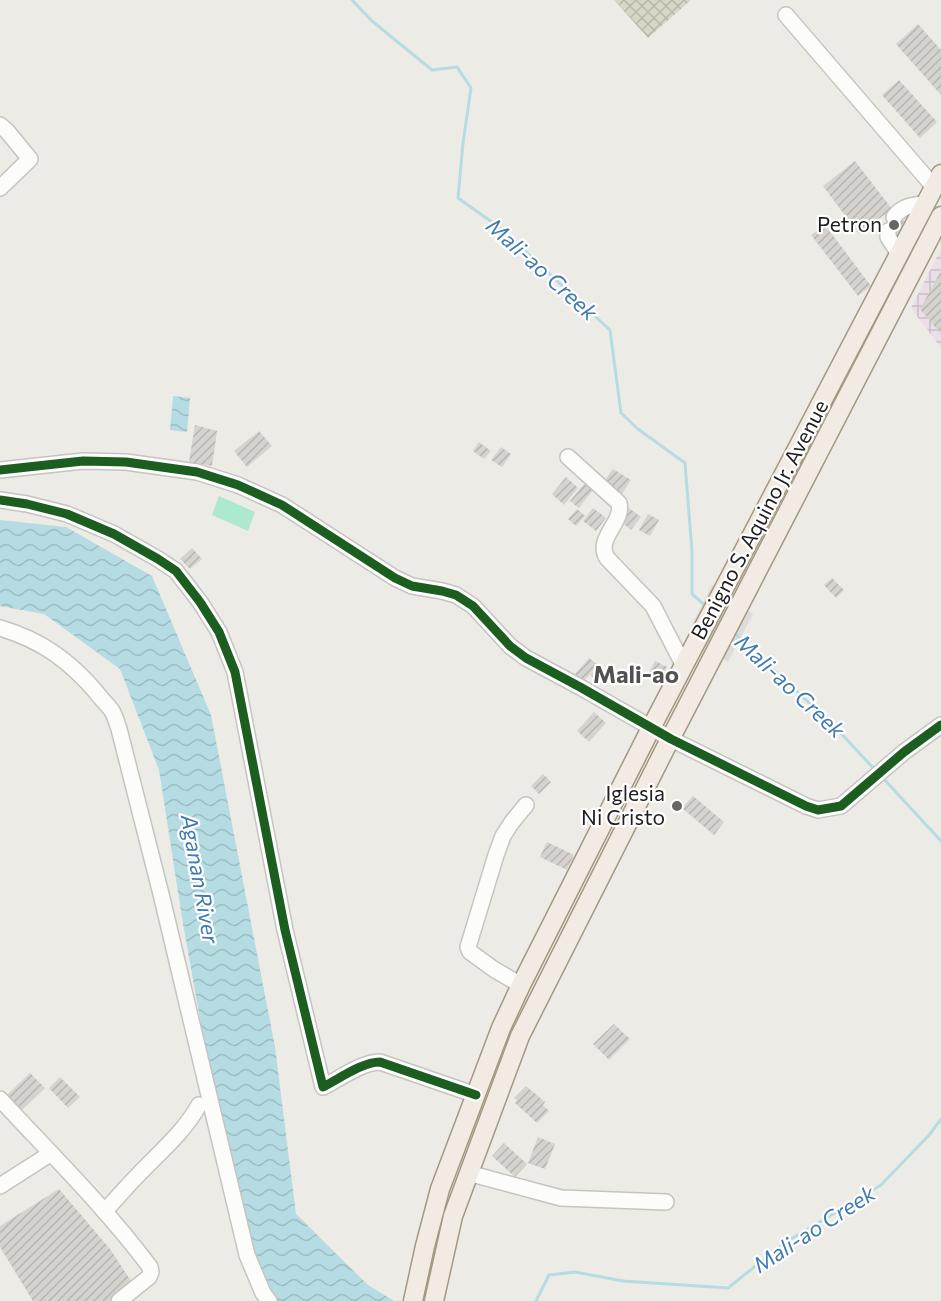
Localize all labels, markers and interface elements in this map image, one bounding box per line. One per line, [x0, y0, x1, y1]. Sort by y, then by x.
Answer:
place label: Petron [817, 211, 882, 236]
water label: Mali-ao Creek [481, 212, 604, 326]
marker: Petron [887, 218, 901, 232]
street label: Benigno S. Aquino Jr. Avenue [685, 395, 833, 643]
water label: Mali-ao Creek [730, 628, 852, 744]
district label: Mali-ao [593, 659, 679, 688]
place label: Iglesia Ni Cristo [581, 780, 665, 829]
marker: Iglesia Ni Cristo [670, 799, 684, 813]
water label: Aganan River [176, 811, 225, 947]
water label: Mali-ao Creek [748, 1178, 881, 1278]

